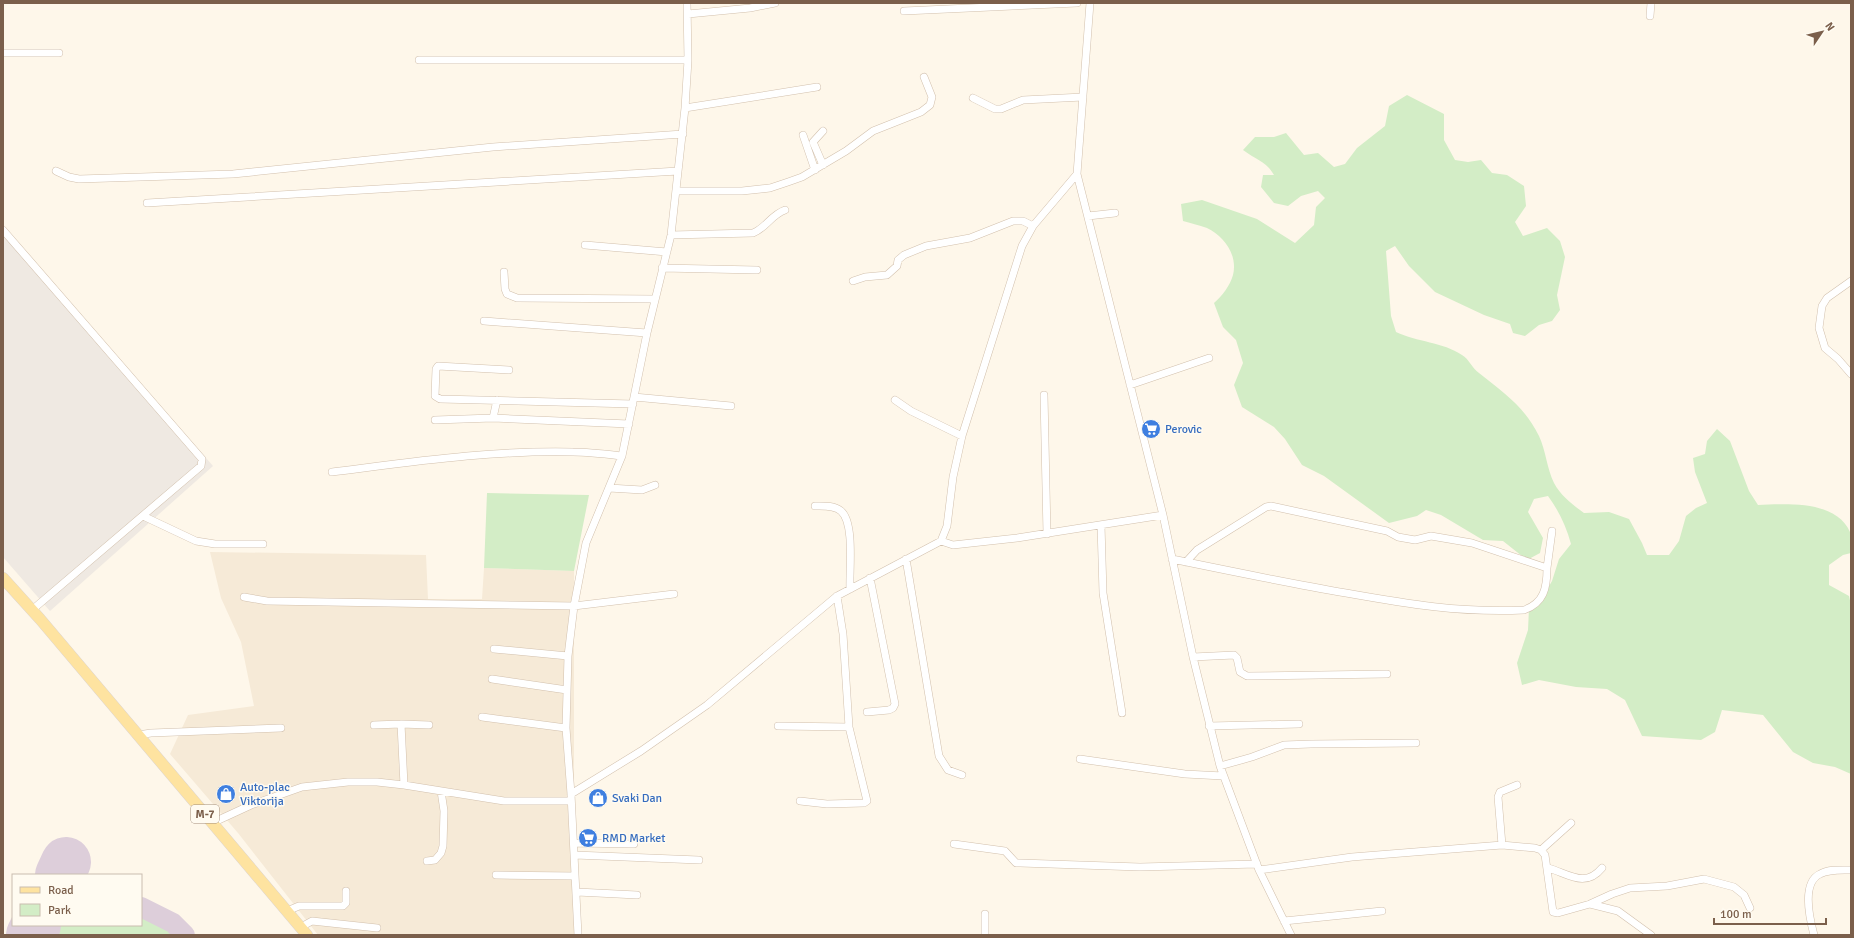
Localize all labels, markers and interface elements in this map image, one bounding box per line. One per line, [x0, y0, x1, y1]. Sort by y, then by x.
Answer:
north arrow [1802, 12, 1842, 52]
text: N [1822, 20, 1837, 33]
supermarket icon: Perovic [1140, 418, 1162, 440]
place label: Perovic [1165, 422, 1202, 437]
place label: Auto-plac Viktorija [240, 780, 290, 809]
shop icon: Auto-plac Viktorija [215, 783, 237, 805]
shop icon: Svaki Dan [587, 787, 609, 809]
place label: Svaki Dan [612, 791, 662, 806]
road number: M-7 [191, 805, 219, 823]
supermarket icon: RMD Market [577, 827, 599, 849]
place label: RMD Market [602, 831, 666, 846]
legend [12, 874, 142, 926]
text: Road [48, 883, 74, 898]
scale bar [1714, 900, 1826, 926]
text: Park [48, 903, 71, 918]
text: 100 m [1720, 907, 1752, 922]

